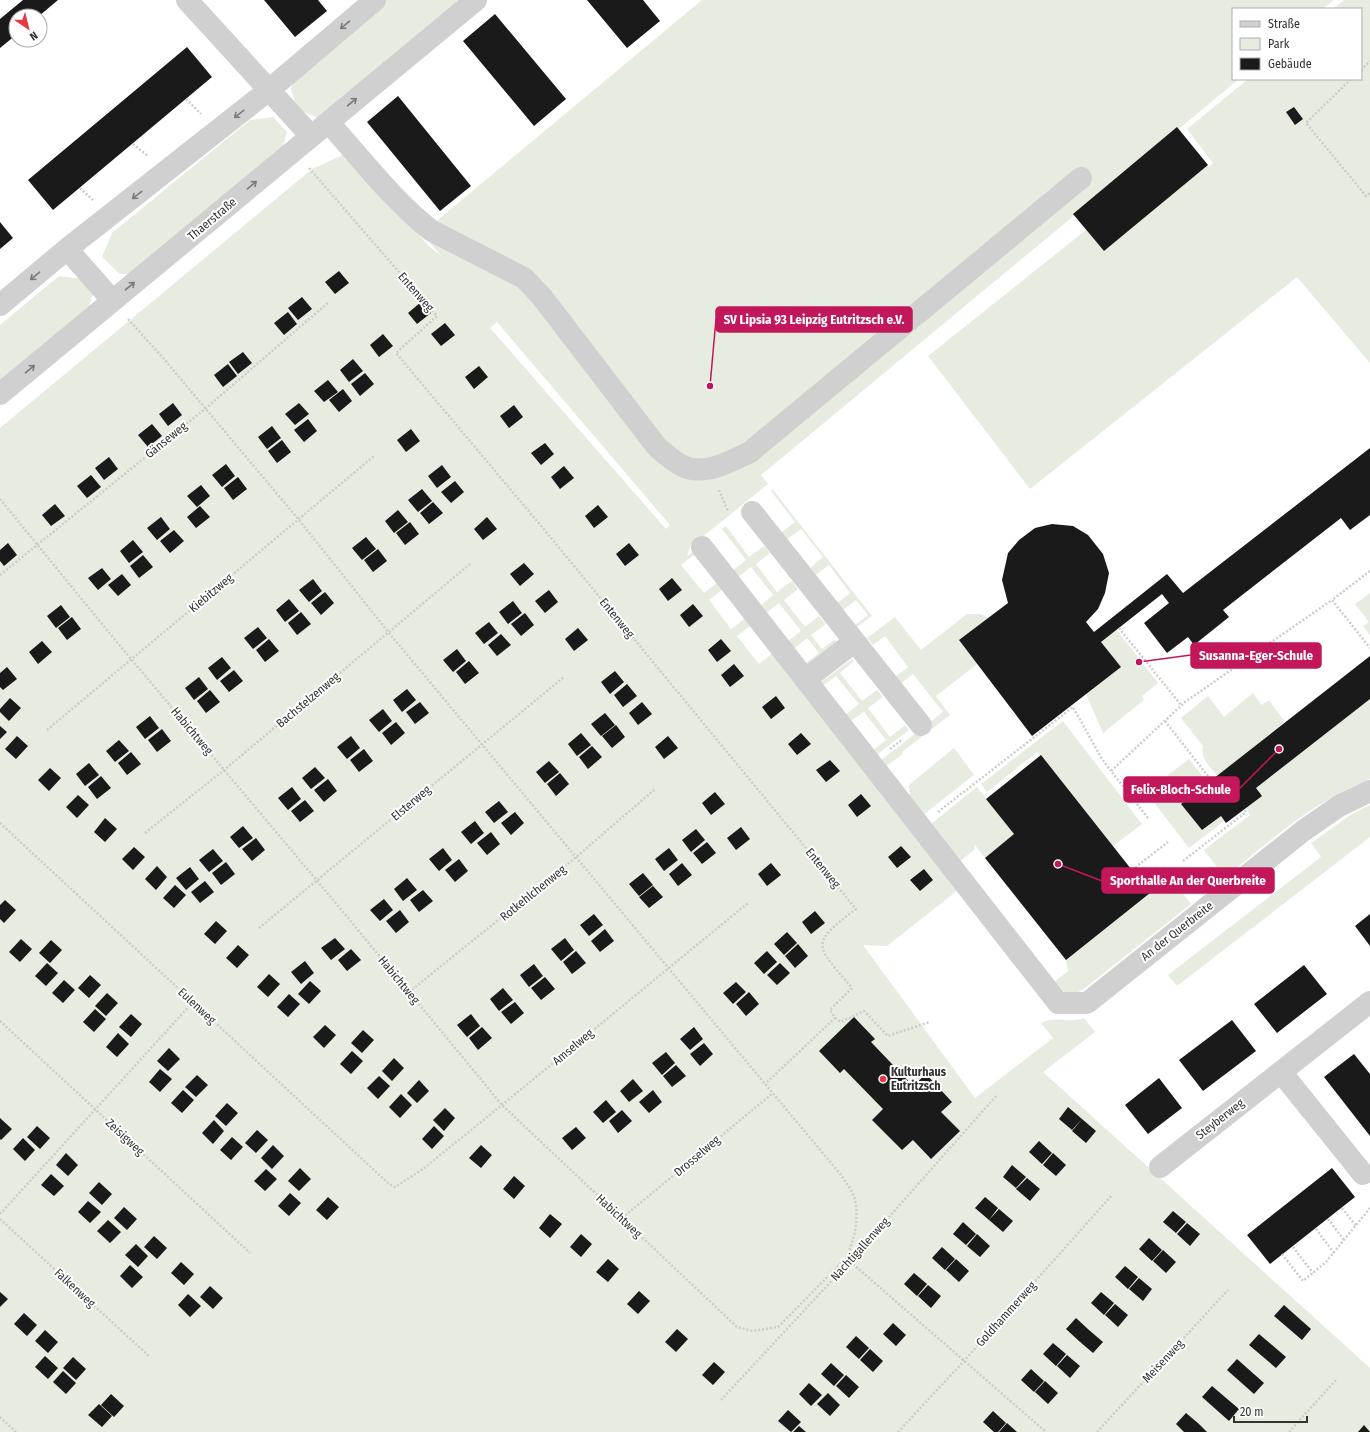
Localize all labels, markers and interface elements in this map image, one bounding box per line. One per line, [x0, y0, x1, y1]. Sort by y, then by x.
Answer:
north arrow [8, 8, 48, 48]
legend [1232, 8, 1362, 80]
text: Straße [1268, 17, 1300, 31]
one-way arrow [340, 21, 351, 30]
text: N [27, 29, 40, 43]
text: Park [1268, 37, 1290, 51]
text: Gebäude [1268, 57, 1312, 71]
one-way arrow [347, 98, 357, 107]
one-way arrow [233, 110, 244, 118]
one-way arrow [247, 181, 257, 190]
one-way arrow [131, 190, 142, 199]
street label: Thaerstraße [185, 195, 239, 243]
street label: Entenweg [395, 270, 437, 315]
one-way arrow [30, 272, 41, 280]
one-way arrow [125, 281, 135, 290]
callout: SV Lipsia 93 Leipzig Eutritzsch e.V. [716, 307, 912, 332]
text: SV Lipsia 93 Leipzig Eutritzsch e.V. [724, 312, 904, 327]
one-way arrow [25, 364, 35, 373]
street label: Gänseweg [142, 419, 190, 461]
street label: Kiebitzweg [186, 570, 236, 615]
street label: Entenweg [597, 595, 638, 641]
callout: Susanna-Eger-Schule [1191, 643, 1321, 668]
text: Susanna-Eger-Schule [1199, 648, 1313, 663]
street label: Bachstelzenweg [273, 669, 343, 731]
street label: Habichtweg [168, 705, 216, 758]
callout: Felix-Bloch-Schule [1124, 777, 1239, 802]
street label: Elsterweg [388, 782, 434, 824]
text: Felix-Bloch-Schule [1131, 782, 1231, 797]
street label: Entenweg [803, 845, 844, 891]
street label: Rotkehlchenweg [497, 862, 569, 924]
callout: Sporthalle An der Querbreite [1102, 868, 1274, 893]
text: Sporthalle An der Querbreite [1110, 873, 1266, 888]
street label: An der Querbreite [1138, 898, 1216, 963]
street label: Habichtweg [376, 953, 423, 1007]
street label: Eulenweg [175, 985, 219, 1027]
street label: Amselweg [550, 1026, 597, 1068]
place label: Kulturhaus Eutritzsch [891, 1065, 947, 1093]
marker: Kulturhaus Eutritzsch [878, 1074, 888, 1084]
street label: Steyberweg [1193, 1096, 1247, 1142]
street label: Zeisigweg [103, 1116, 147, 1159]
street label: Drosselweg [671, 1132, 723, 1179]
street label: Habichtweg [593, 1191, 645, 1241]
street label: Nachtigallenweg [828, 1214, 892, 1284]
street label: Falkenweg [52, 1266, 99, 1311]
street label: Goldhammerweg [973, 1278, 1039, 1350]
street label: Meisenweg [1139, 1336, 1187, 1386]
scale bar [1234, 1398, 1307, 1424]
text: 20 m [1240, 1405, 1264, 1419]

